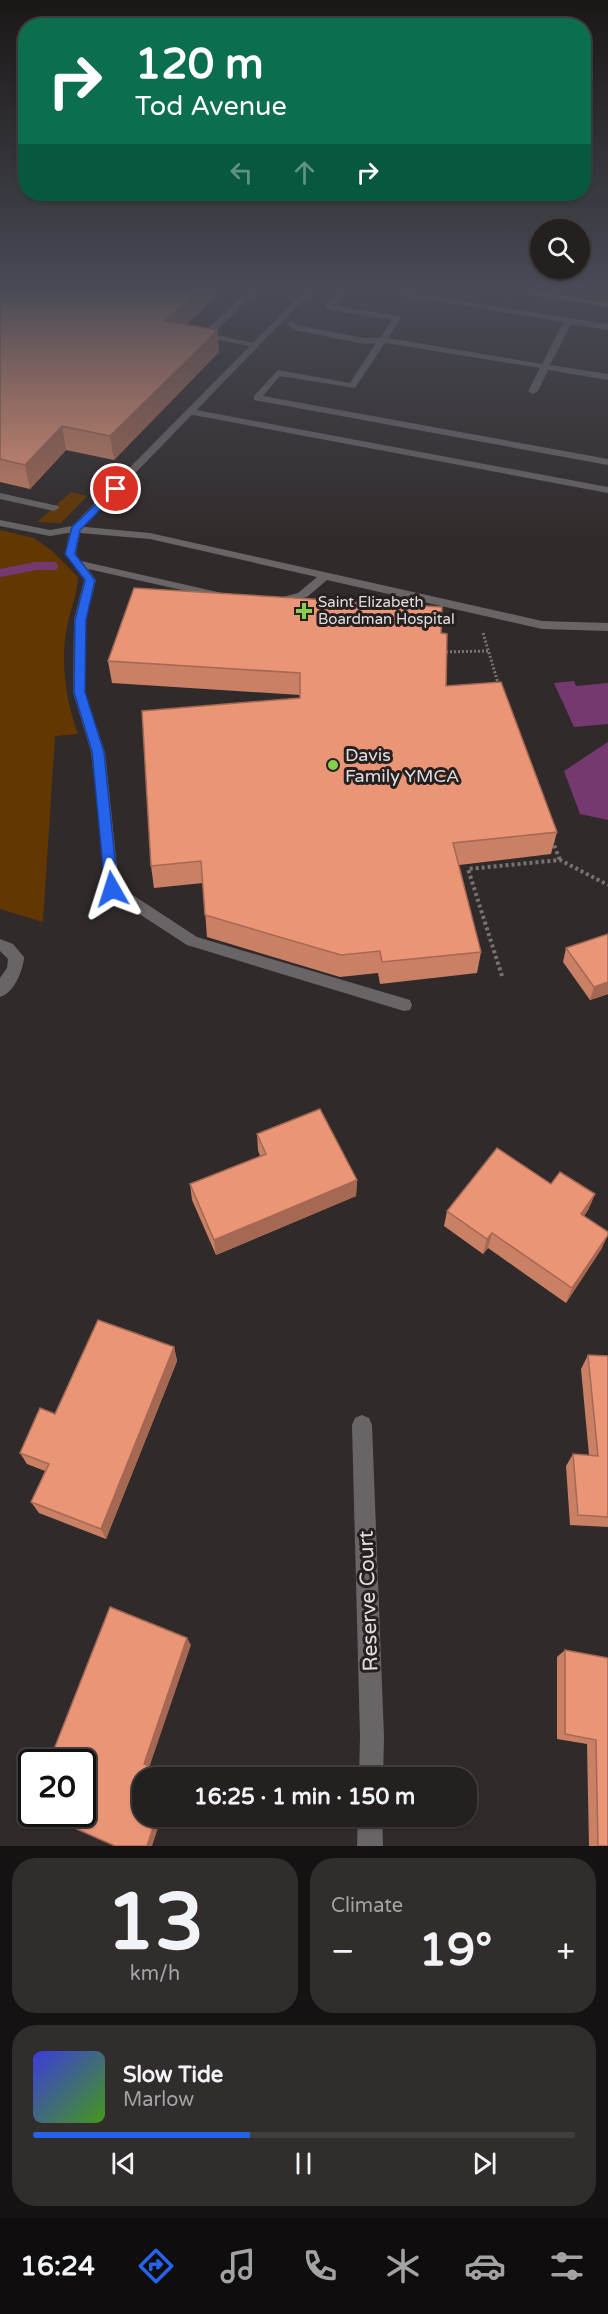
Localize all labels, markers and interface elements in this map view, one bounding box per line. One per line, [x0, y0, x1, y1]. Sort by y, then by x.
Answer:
text: 120 m [135, 39, 264, 90]
icon: right [36, 42, 114, 120]
text: Tod Avenue [135, 90, 287, 123]
icon: left [225, 156, 258, 189]
icon: ahead [288, 156, 321, 189]
icon: right [351, 156, 384, 189]
map controls [530, 219, 590, 279]
button: search [530, 219, 590, 279]
pin [90, 463, 141, 514]
icon: arrive [99, 472, 132, 505]
place label: Saint Elizabeth Boardman Hospital [318, 593, 455, 628]
marker: Saint Elizabeth Boardman Hospital [295, 602, 313, 620]
place label: Davis Family YMCA [345, 744, 459, 787]
marker: Davis Family YMCA [326, 758, 340, 772]
position arrow [80, 857, 144, 921]
street label: Reserve Court [354, 1530, 383, 1672]
speed limit sign: 20 [18, 1749, 96, 1827]
text: 16:25 · 1 min · 150 m [194, 1784, 415, 1810]
text: 13 [106, 1876, 204, 1970]
text: Climate [331, 1894, 403, 1918]
text: 19° [419, 1924, 492, 1978]
text: − [331, 1932, 355, 1971]
text: + [556, 1932, 575, 1971]
text: km/h [130, 1962, 180, 1986]
text: Slow Tide [123, 2062, 223, 2088]
text: Marlow [123, 2088, 194, 2112]
icon: previous [107, 2147, 140, 2180]
icon: pause [287, 2147, 320, 2180]
icon: next [468, 2147, 501, 2180]
icon: directions [135, 2245, 177, 2287]
icon: music [217, 2245, 259, 2287]
icon: phone [299, 2245, 341, 2287]
icon: climate [382, 2245, 424, 2287]
icon: car [464, 2245, 506, 2287]
icon: filters [546, 2245, 588, 2287]
text: 16:24 [20, 2250, 95, 2283]

